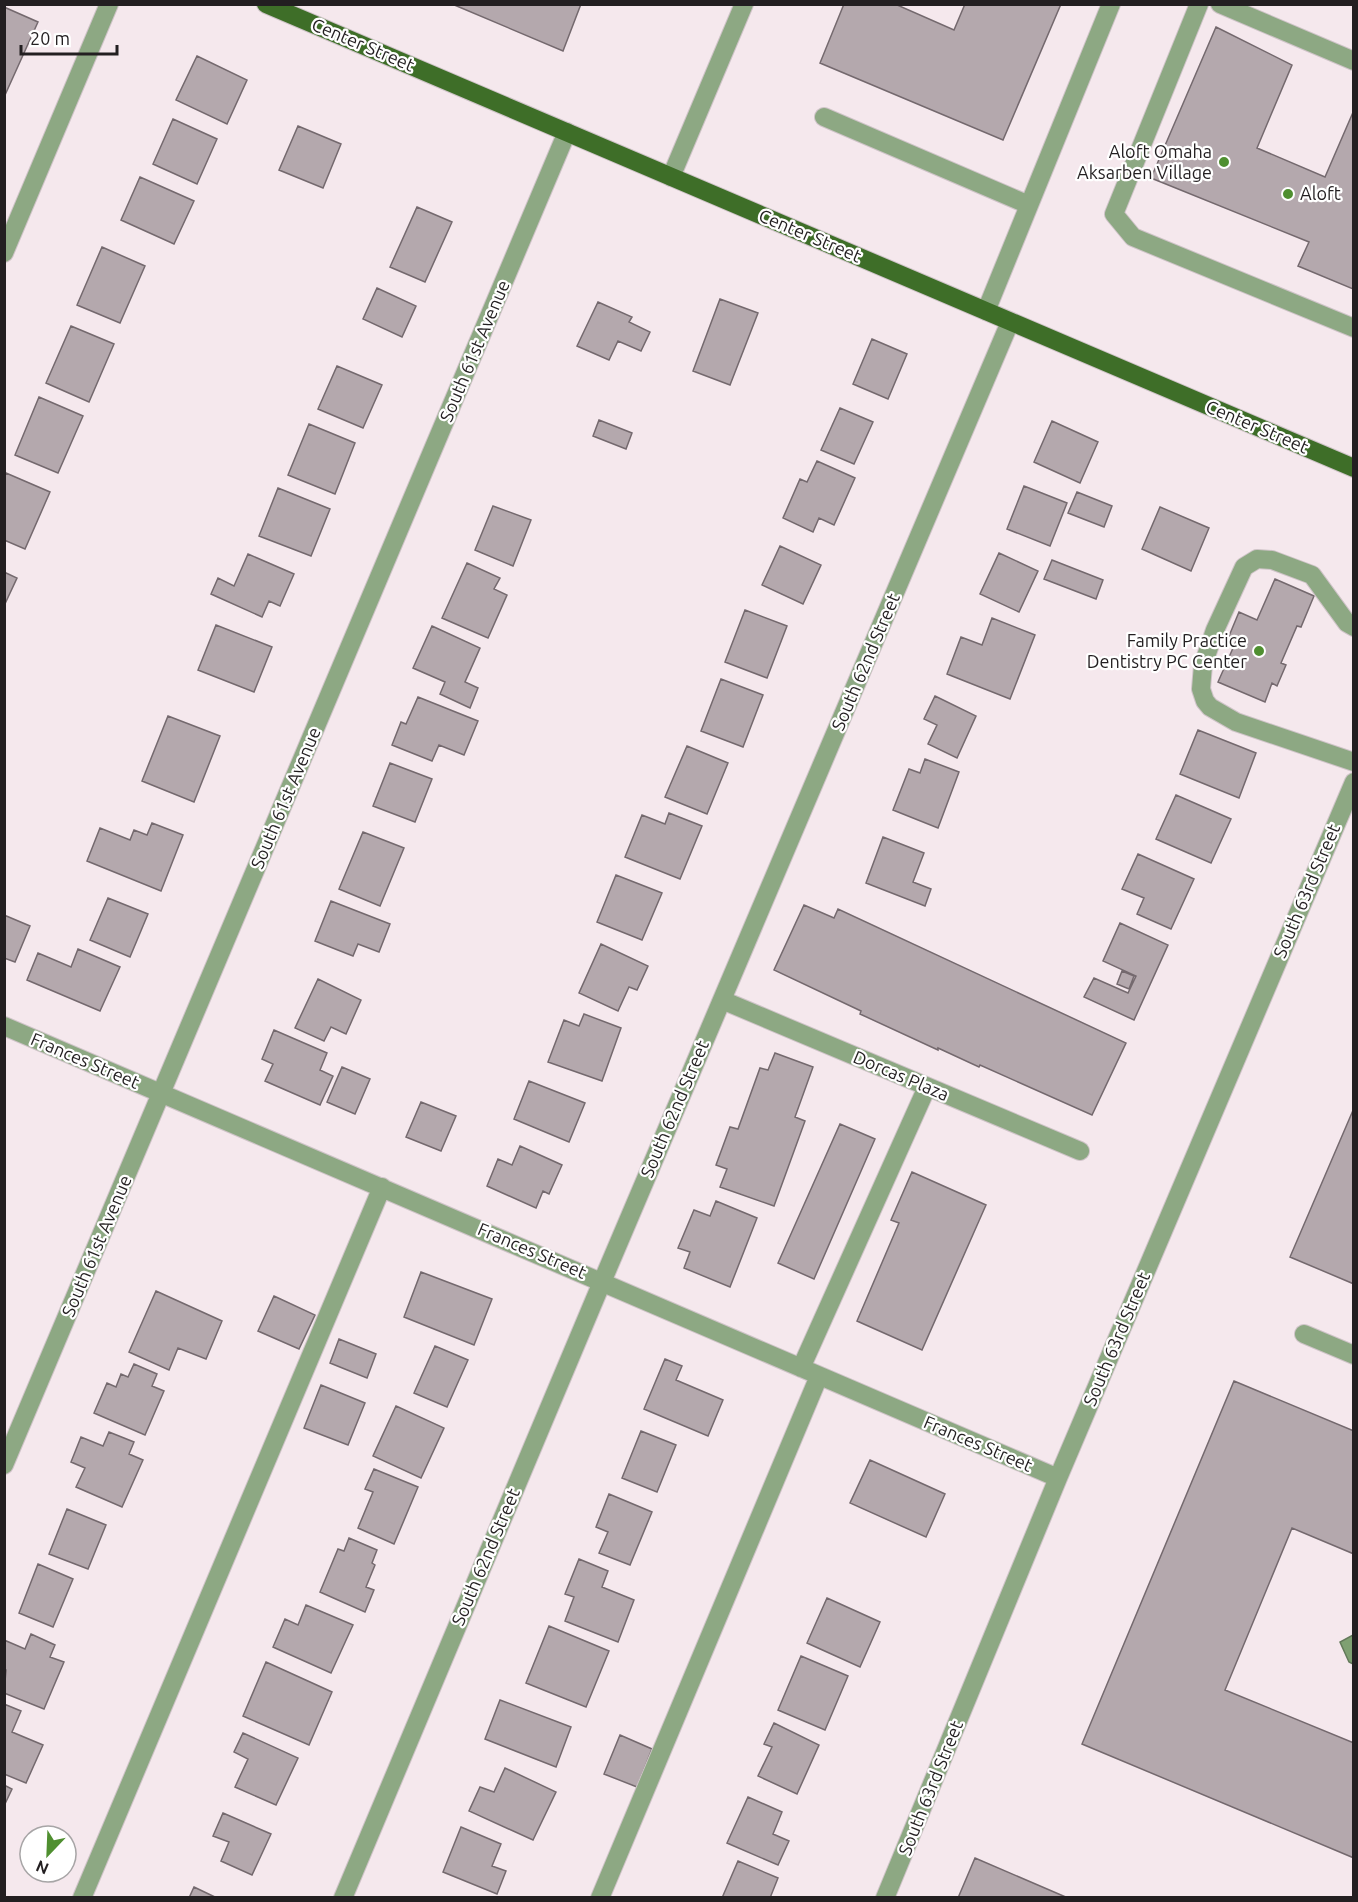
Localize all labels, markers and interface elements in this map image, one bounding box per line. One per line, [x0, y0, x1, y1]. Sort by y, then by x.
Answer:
street label: Center Street [309, 14, 418, 75]
scale bar [21, 18, 117, 56]
text: 20 m [30, 28, 70, 48]
place label: Aloft Omaha Aksarben Village [1077, 141, 1212, 182]
marker: Aloft Omaha Aksarben Village [1217, 155, 1231, 169]
place label: Aloft [1300, 183, 1341, 203]
marker: Aloft [1281, 187, 1295, 201]
street label: Center Street [756, 205, 865, 266]
street label: South 61st Avenue [435, 277, 513, 424]
street label: Center Street [1203, 396, 1312, 457]
street label: South 62nd Street [827, 590, 903, 733]
place label: Family Practice Dentistry PC Center [1087, 630, 1247, 671]
marker: Family Practice Dentistry PC Center [1252, 644, 1266, 658]
street label: South 61st Avenue [246, 724, 324, 871]
street label: South 63rd Street [1269, 821, 1343, 961]
street label: Frances Street [28, 1028, 143, 1092]
street label: South 62nd Street [636, 1037, 712, 1180]
street label: Dorcas Plaza [851, 1046, 952, 1104]
street label: South 61st Avenue [57, 1172, 135, 1319]
street label: Frances Street [475, 1218, 590, 1282]
street label: South 63rd Street [1079, 1269, 1153, 1409]
street label: Frances Street [921, 1411, 1036, 1475]
street label: South 62nd Street [447, 1485, 523, 1628]
street label: South 63rd Street [894, 1717, 966, 1858]
north arrow [18, 1824, 78, 1884]
text: N [33, 1857, 51, 1878]

